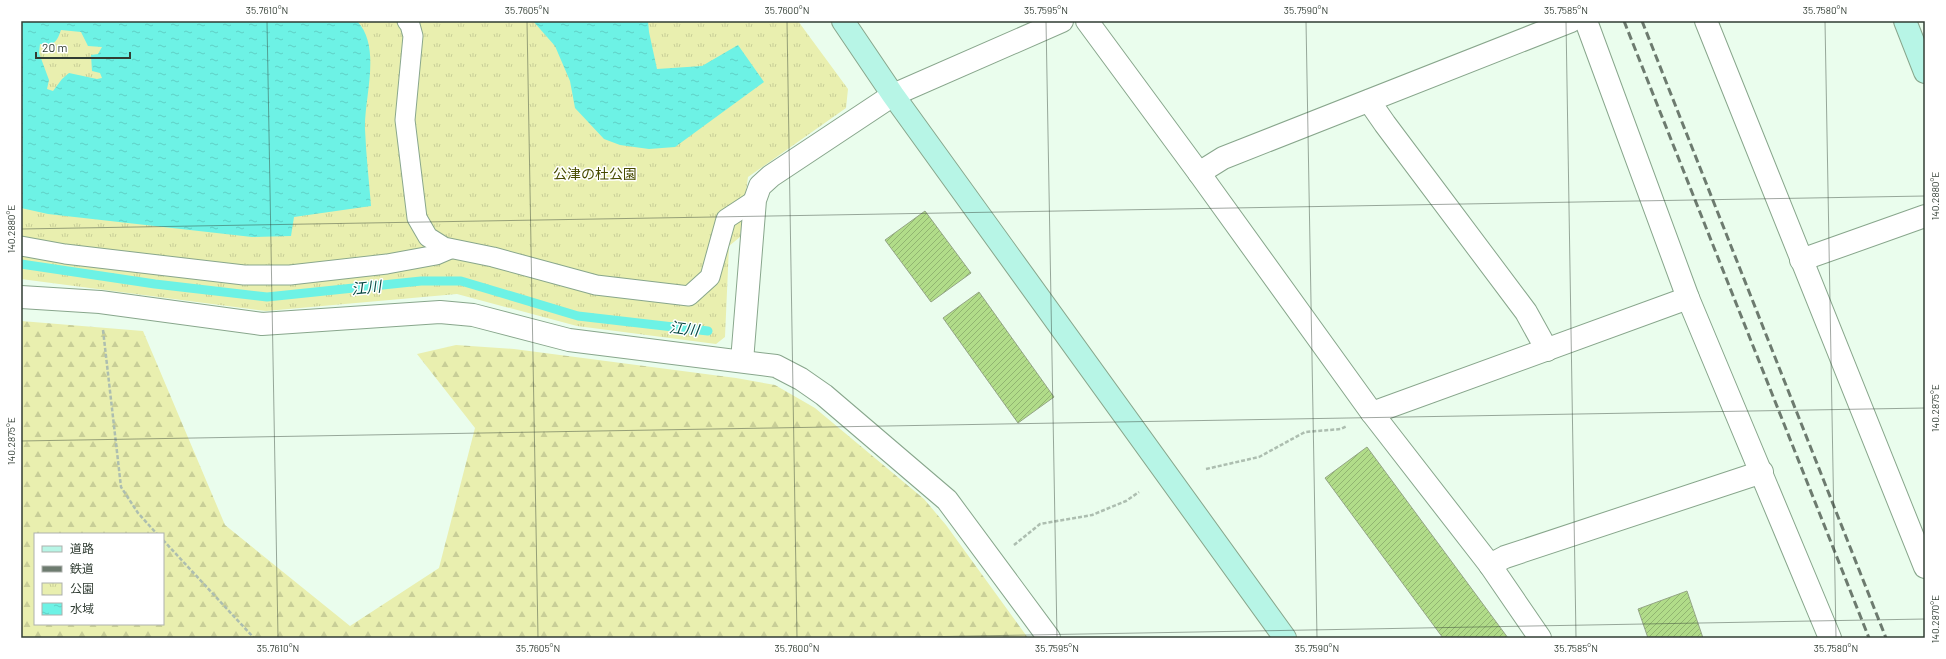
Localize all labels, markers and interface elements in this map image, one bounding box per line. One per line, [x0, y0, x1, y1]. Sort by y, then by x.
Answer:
text: 35.7610°N [246, 4, 288, 16]
text: 35.7605°N [505, 4, 549, 16]
text: 35.7600°N [765, 4, 809, 16]
text: 35.7595°N [1024, 4, 1068, 16]
text: 35.7590°N [1284, 4, 1328, 16]
text: 35.7585°N [1544, 4, 1588, 16]
text: 35.7580°N [1803, 4, 1847, 16]
scale bar [36, 34, 130, 60]
text: 20 m [42, 40, 68, 54]
park label: 公津の杜公園 [553, 165, 637, 182]
text: 140.2880°E [1929, 172, 1941, 220]
text: 140.2880°E [5, 205, 17, 253]
water label: 江川 [350, 276, 384, 298]
water label: 江川 [668, 317, 702, 339]
text: 140.2875°E [1929, 384, 1941, 432]
text: 140.2875°E [5, 417, 17, 465]
legend [34, 533, 164, 625]
text: 道路 [70, 541, 94, 555]
text: 鉄道 [70, 561, 94, 575]
text: 公園 [70, 581, 94, 595]
text: 140.2870°E [1929, 595, 1941, 643]
text: 水域 [70, 601, 94, 615]
text: 35.7610°N [257, 642, 299, 654]
text: 35.7605°N [516, 642, 560, 654]
text: 35.7600°N [775, 642, 819, 654]
text: 35.7595°N [1035, 642, 1079, 654]
text: 35.7590°N [1295, 642, 1339, 654]
text: 35.7585°N [1554, 642, 1598, 654]
text: 35.7580°N [1814, 642, 1858, 654]

